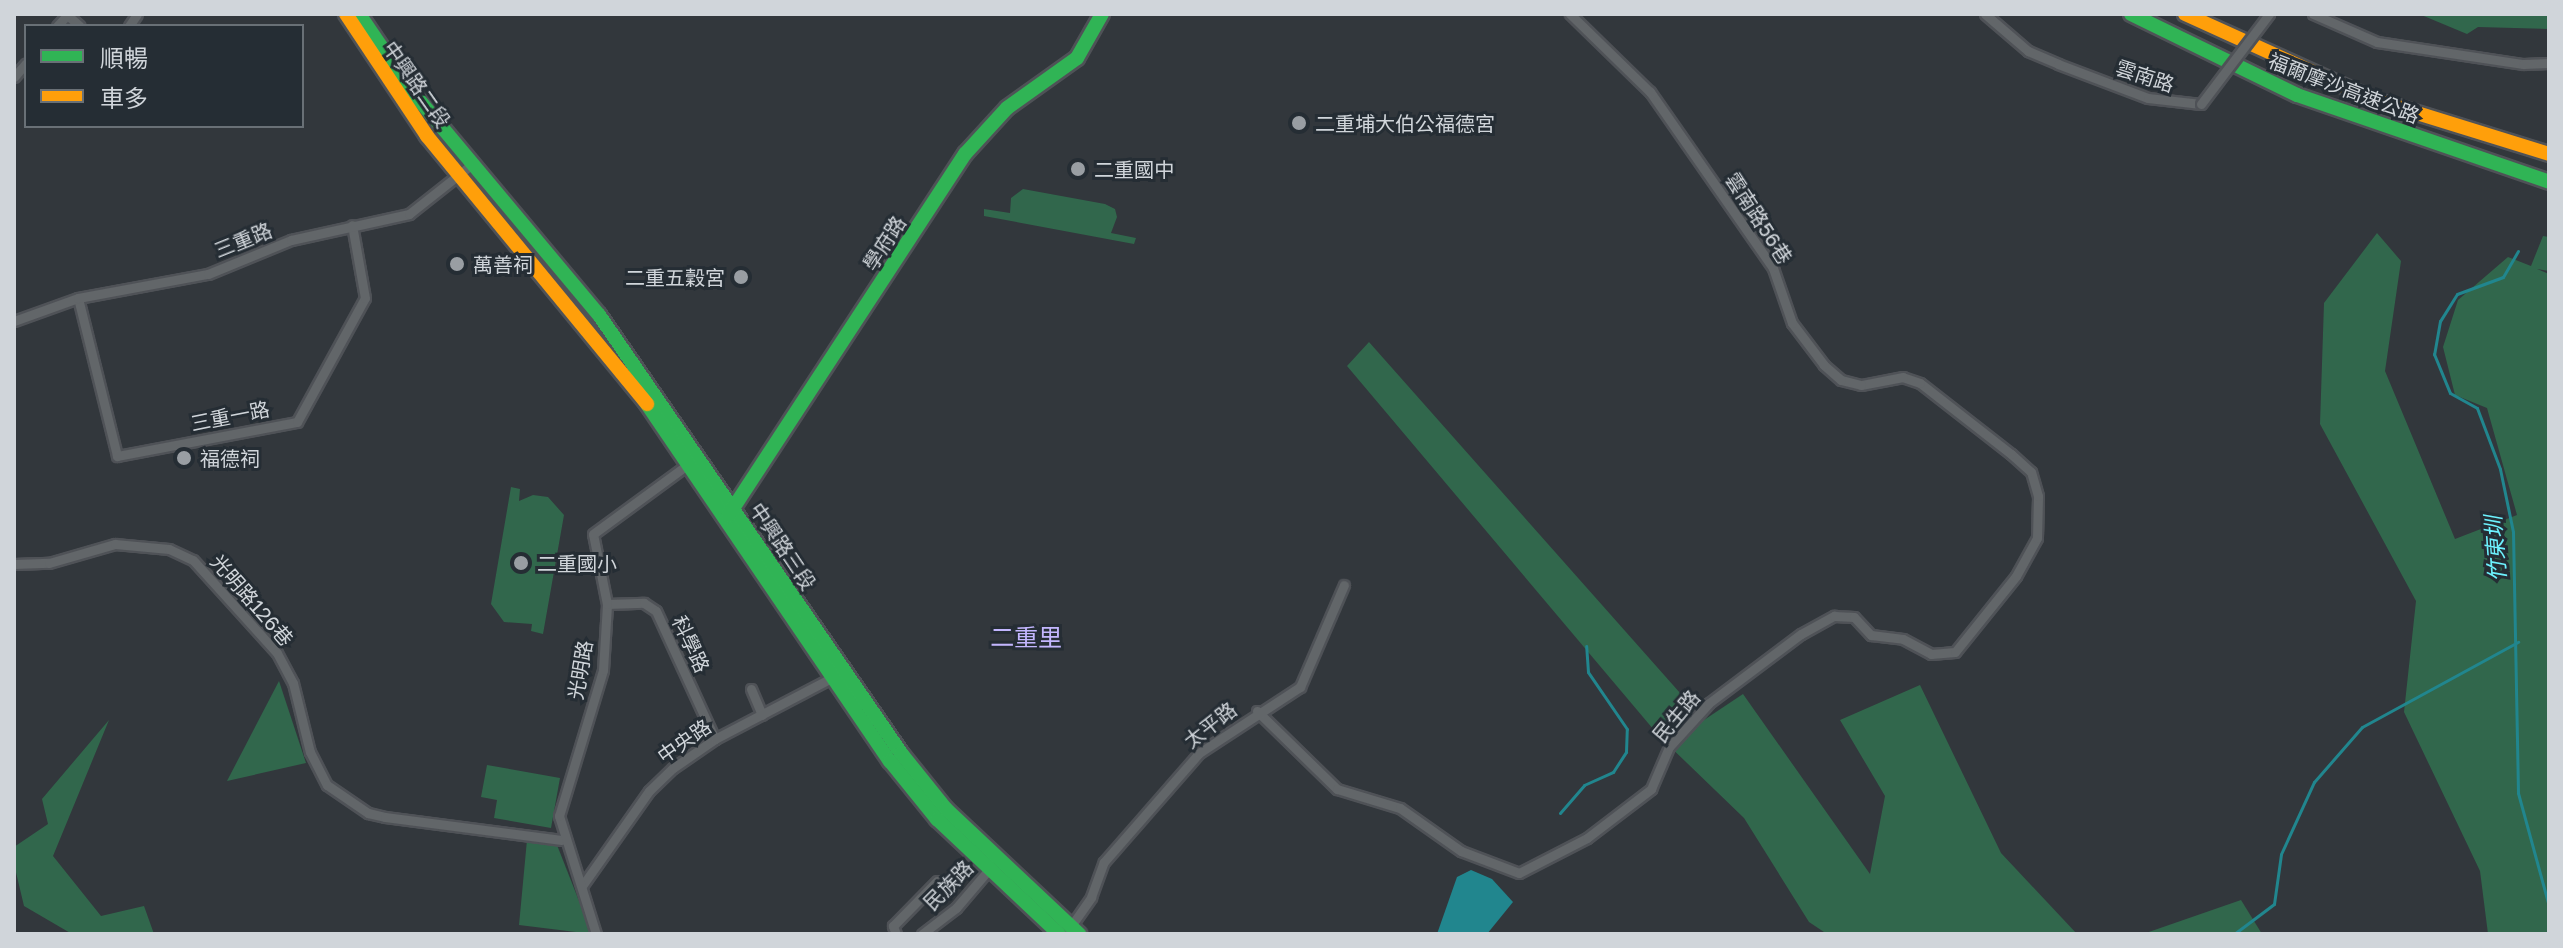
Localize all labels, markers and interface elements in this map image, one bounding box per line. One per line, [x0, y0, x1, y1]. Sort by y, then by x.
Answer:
legend [24, 24, 304, 128]
street label: 中興路二段 [378, 36, 456, 132]
text: 順暢 [100, 43, 148, 72]
street label: 福爾摩沙高速公路 [2265, 48, 2423, 128]
street label: 雲南路 [2113, 55, 2177, 97]
text: 車多 [100, 83, 148, 112]
place label: 二重埔大伯公福德宮 [1315, 111, 1495, 135]
marker: 二重埔大伯公福德宮 [1290, 114, 1308, 132]
place label: 二重國中 [1094, 157, 1174, 181]
marker: 二重國中 [1069, 160, 1087, 178]
street label: 雲南路56巷 [1721, 168, 1797, 268]
street label: 學府路 [858, 211, 910, 275]
street label: 三重路 [211, 218, 275, 262]
place label: 萬善祠 [473, 252, 533, 276]
marker: 萬善祠 [448, 255, 466, 273]
place label: 二重五穀宮 [625, 265, 725, 289]
marker: 二重五穀宮 [732, 268, 750, 286]
street label: 三重一路 [188, 397, 272, 435]
place label: 福德祠 [200, 446, 260, 470]
marker: 福德祠 [175, 449, 193, 467]
street label: 中興路三段 [745, 498, 821, 594]
water label: 竹東圳 [2480, 515, 2510, 583]
street label: 光明路126巷 [206, 549, 298, 651]
place label: 二重國小 [537, 551, 617, 575]
marker: 二重國小 [512, 554, 530, 572]
street label: 科學路 [667, 612, 715, 676]
district label: 二重里 [990, 623, 1062, 651]
street label: 光明路 [563, 638, 597, 702]
street label: 民生路 [1648, 685, 1704, 747]
street label: 太平路 [1179, 697, 1241, 753]
street label: 中央路 [653, 714, 715, 768]
street label: 民族路 [918, 855, 978, 915]

